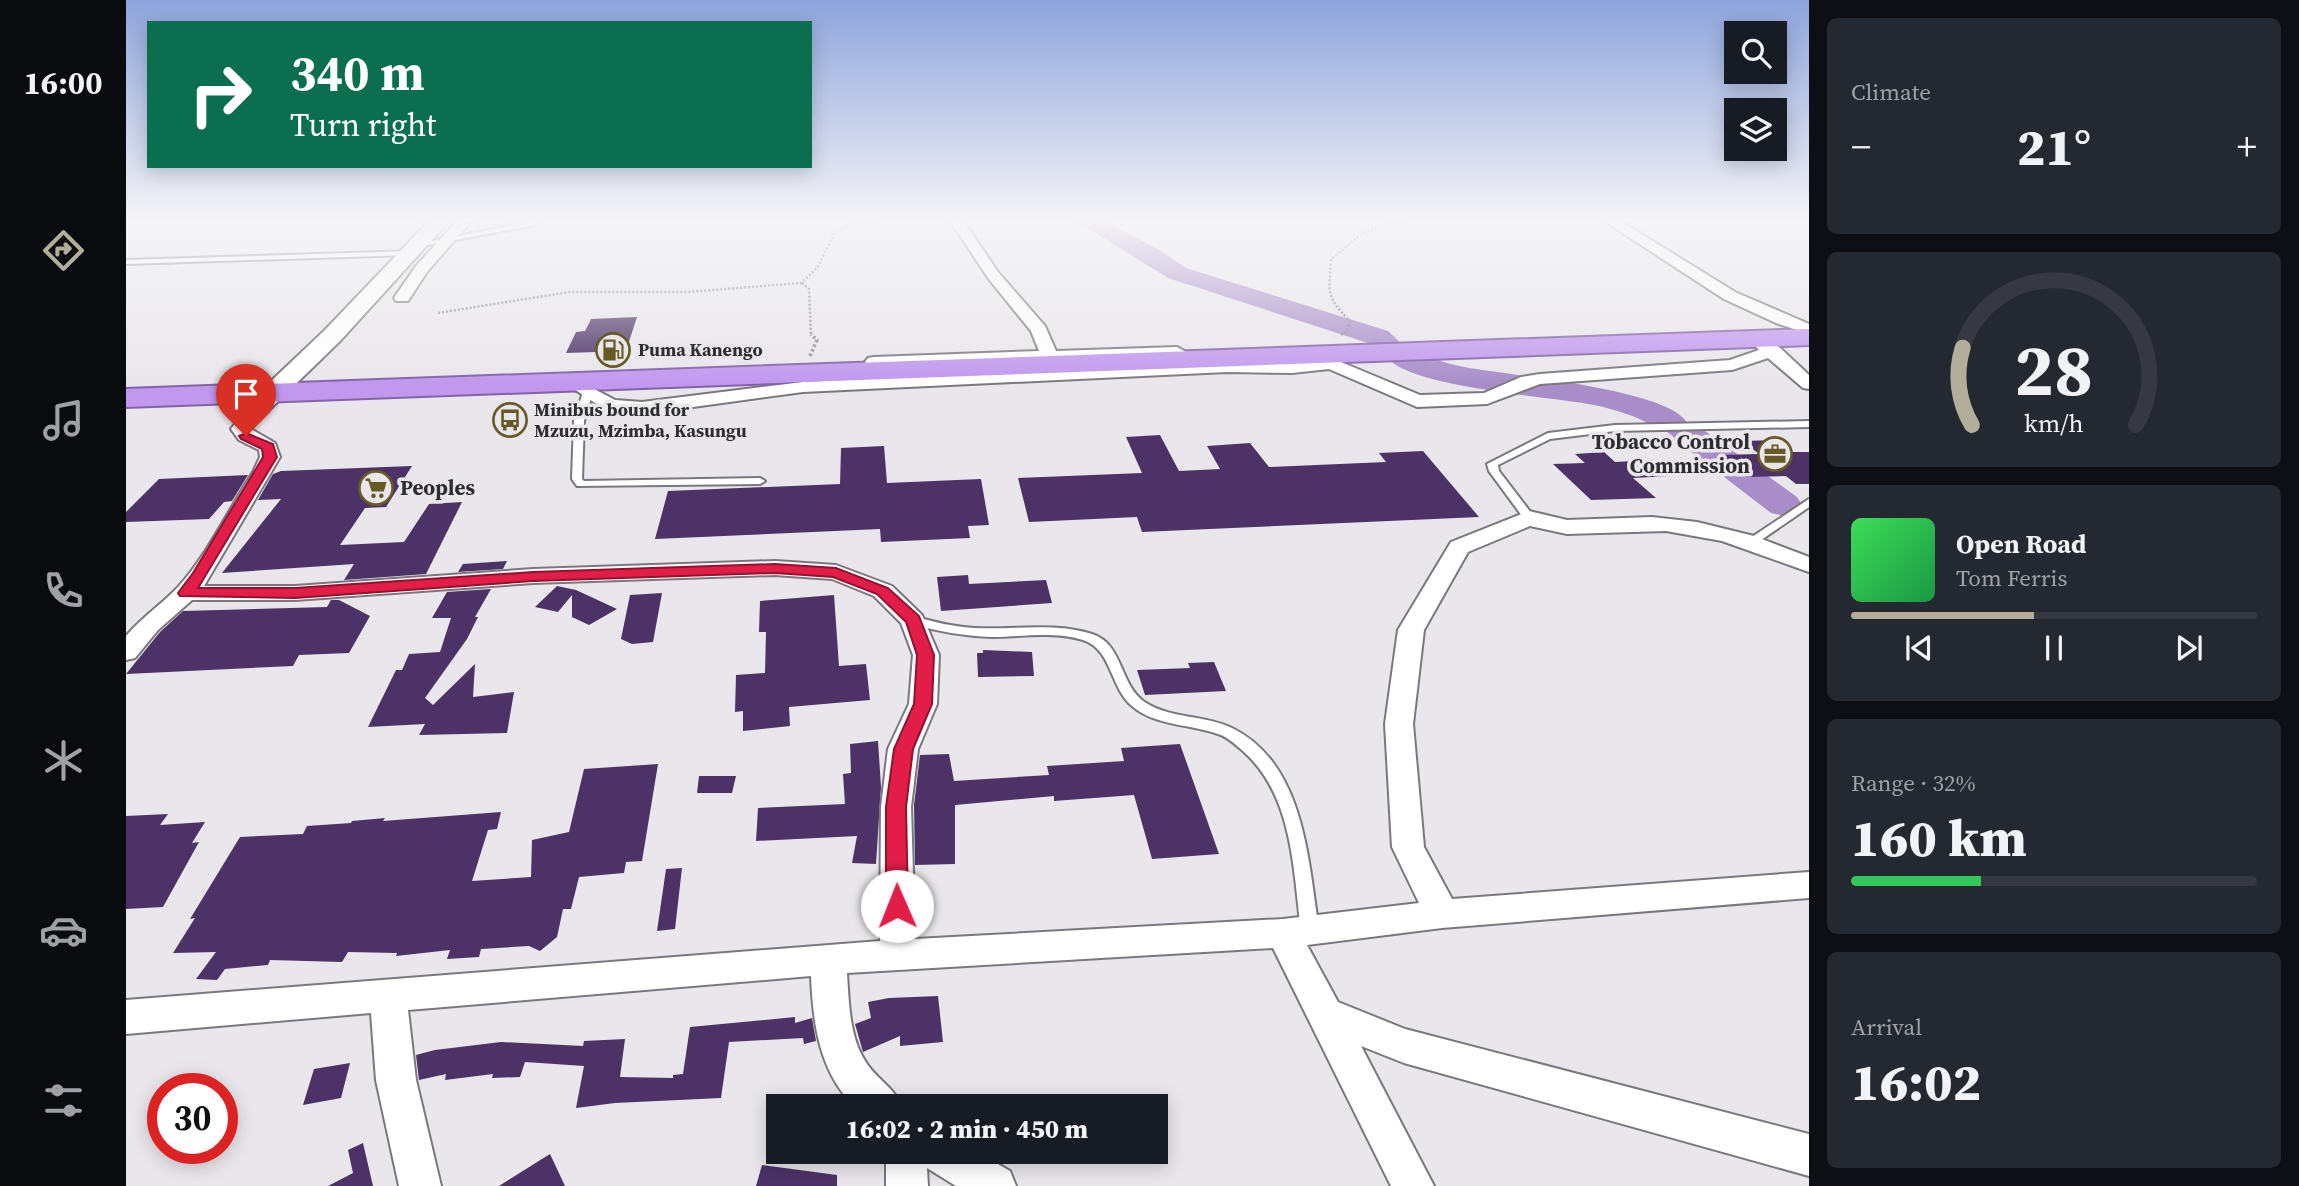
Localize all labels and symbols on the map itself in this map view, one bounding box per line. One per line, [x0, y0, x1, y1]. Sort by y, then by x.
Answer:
fuel station icon: Puma Kanengo [594, 331, 632, 369]
place label: Puma Kanengo [638, 337, 763, 362]
pin [216, 364, 276, 436]
place label: Minibus bound for Mzuzu, Mzimba, Kasungu [534, 397, 747, 443]
bus stop icon: Minibus bound for Mzuzu, Mzimba, Kasungu [491, 401, 529, 439]
place label: Tobacco Control Commission [1592, 427, 1750, 480]
office icon: Tobacco Control Commission [1756, 435, 1794, 473]
supermarket icon: Peoples [357, 469, 395, 507]
place label: Peoples [400, 473, 476, 502]
position arrow [860, 869, 934, 943]
speed limit sign: 30 [147, 1073, 238, 1164]

